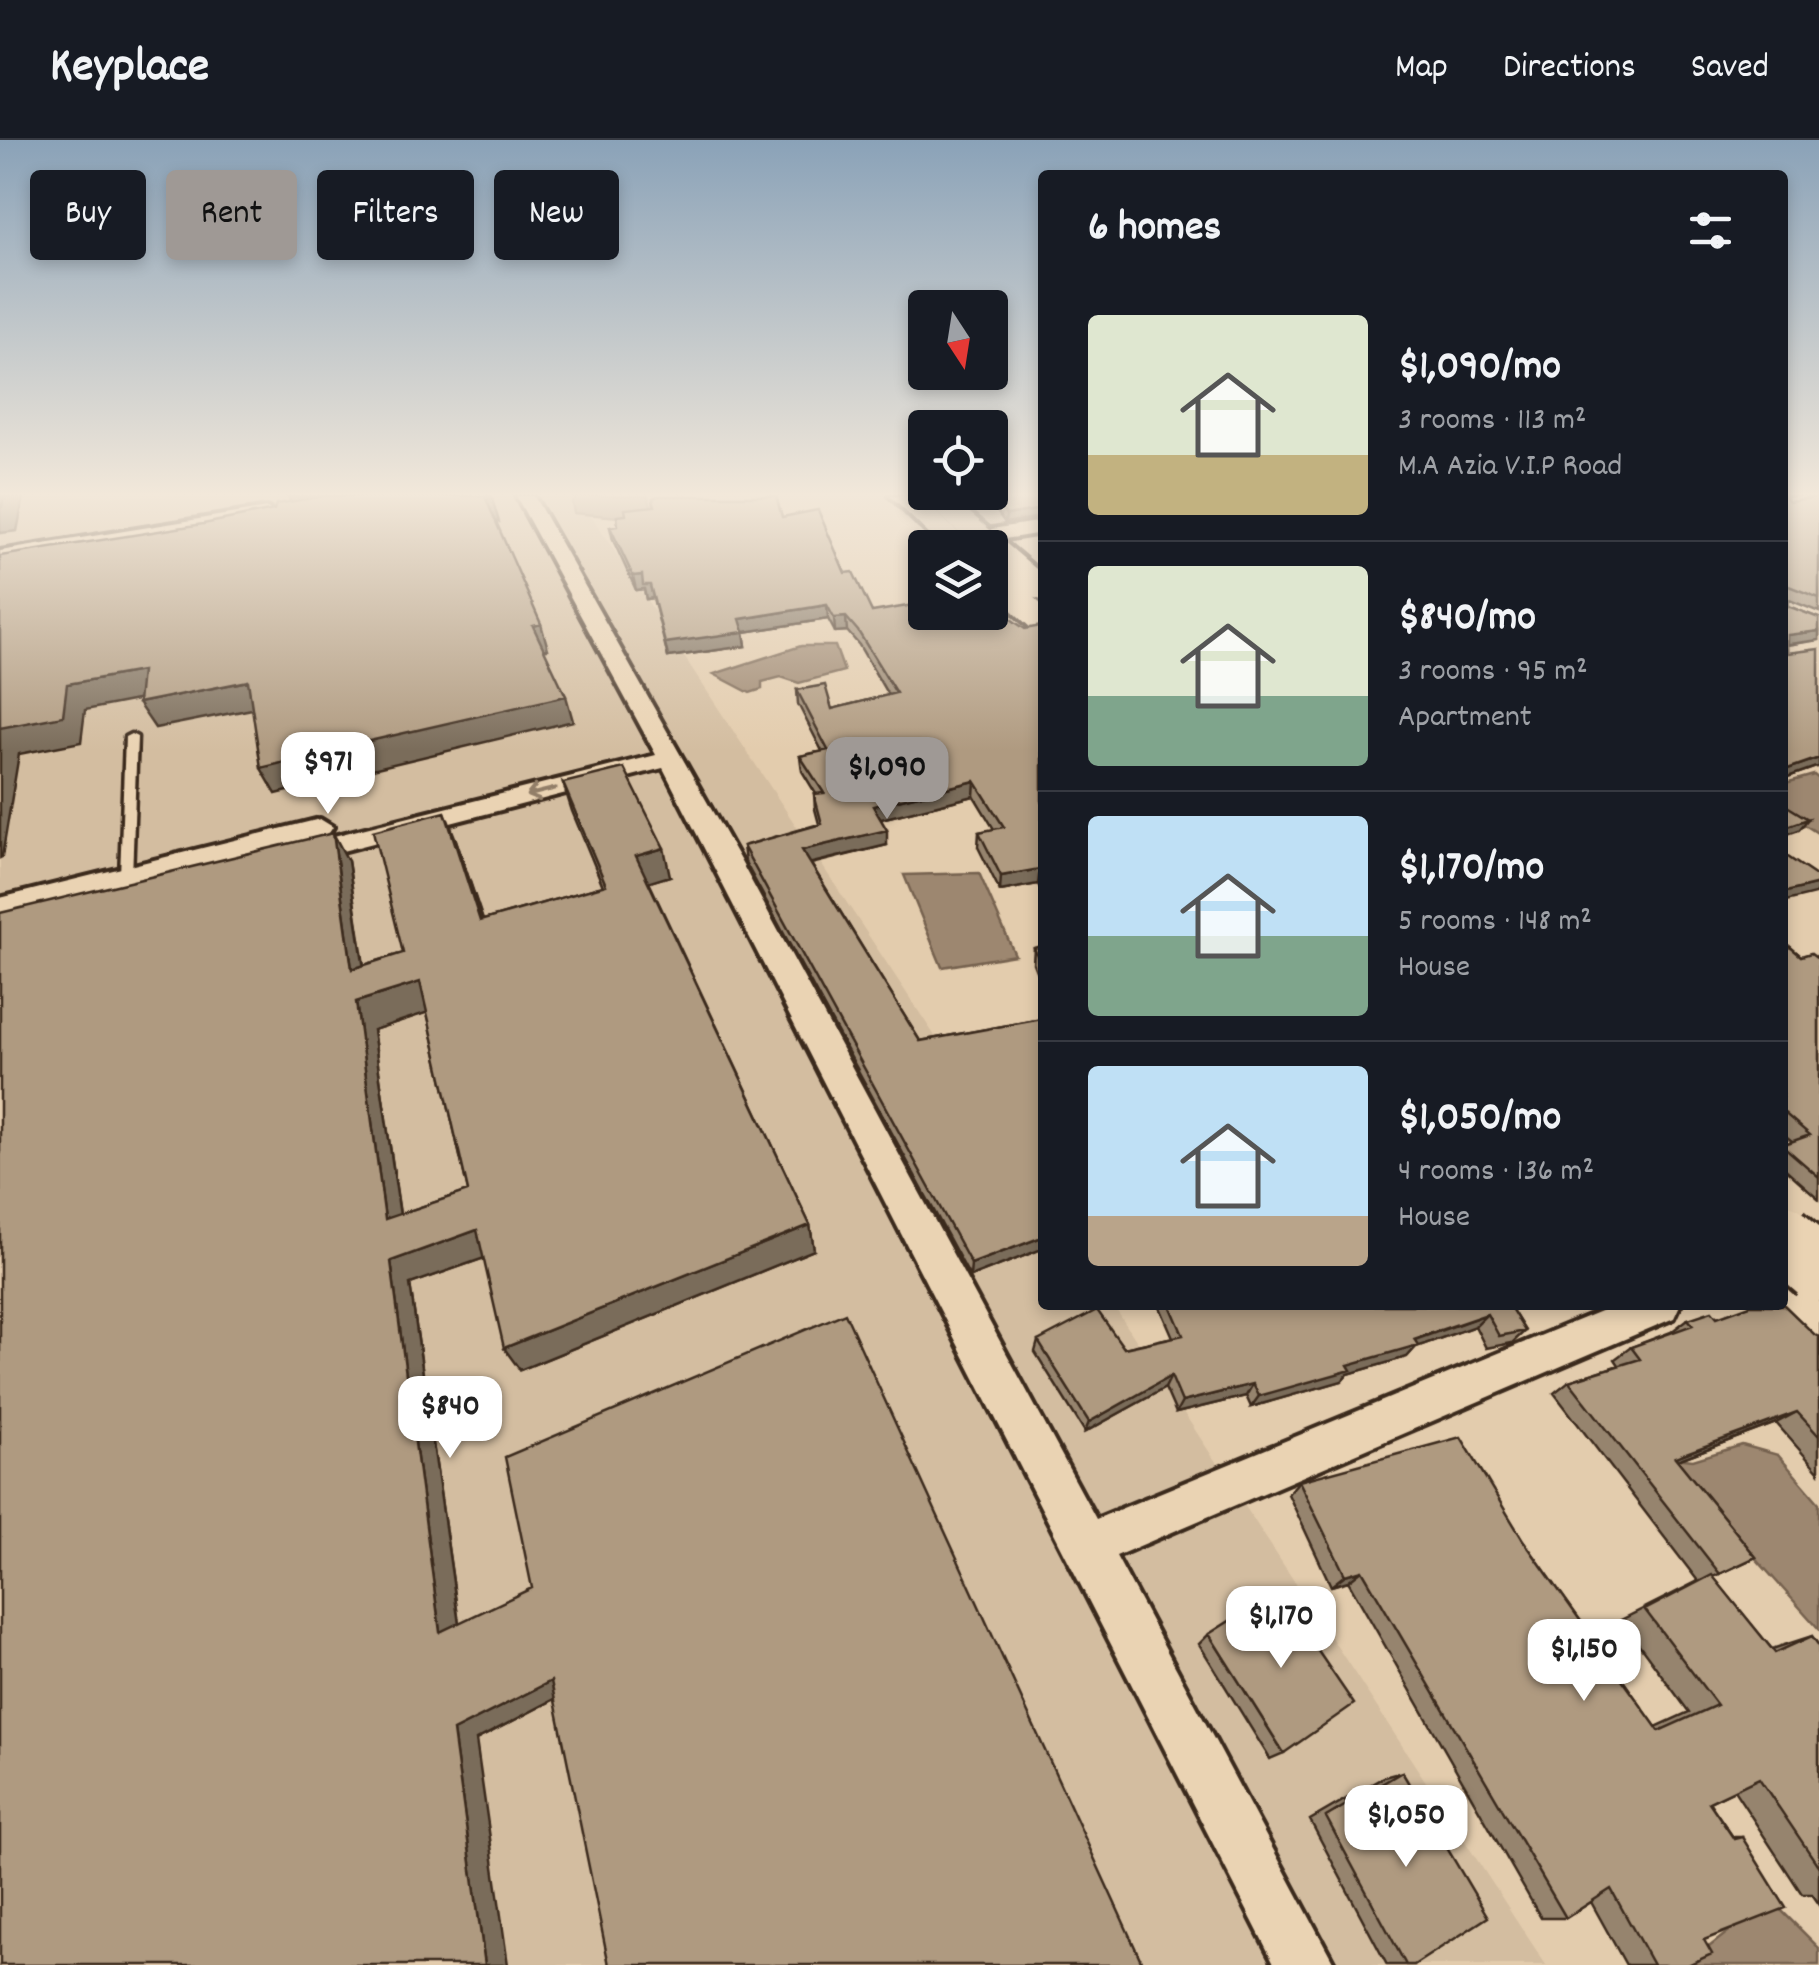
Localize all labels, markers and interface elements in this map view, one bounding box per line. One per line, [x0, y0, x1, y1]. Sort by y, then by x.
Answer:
text: Keyplace [50, 35, 209, 104]
text: Map [1395, 44, 1448, 94]
text: Directions [1503, 44, 1636, 94]
text: Saved [1691, 44, 1769, 94]
chip: Buy [30, 170, 146, 260]
chip: Rent [166, 170, 297, 260]
chip: Filters [317, 170, 474, 260]
chip: New [494, 170, 619, 260]
text: 6 homes [1088, 200, 1221, 260]
icon: filters [1683, 203, 1738, 258]
north arrow [908, 290, 1008, 390]
map controls [908, 290, 1008, 630]
text: $1,090/mo [1398, 339, 1561, 399]
icon: home [1168, 355, 1288, 475]
text: 3 rooms · 113 m² [1398, 399, 1587, 445]
button: locate [908, 410, 1008, 510]
text: M.A Azia V.I.P Road [1398, 445, 1622, 491]
button: layers [908, 530, 1008, 630]
text: $840/mo [1398, 590, 1536, 650]
icon: home [1168, 606, 1288, 726]
text: 3 rooms · 95 m² [1398, 650, 1588, 696]
text: Apartment [1398, 696, 1532, 742]
pin: $971 [269, 732, 387, 817]
pin: $1,090 [806, 737, 968, 822]
text: $971 [303, 741, 353, 787]
text: $1,090 [848, 746, 926, 792]
one-way arrow [526, 784, 558, 802]
text: $1,170/mo [1398, 840, 1544, 900]
icon: home [1168, 856, 1288, 976]
text: 5 rooms · 148 m² [1398, 900, 1592, 946]
text: House [1398, 946, 1470, 992]
text: $1,050/mo [1398, 1090, 1561, 1150]
icon: home [1168, 1106, 1288, 1226]
text: 4 rooms · 136 m² [1398, 1150, 1594, 1196]
text: House [1398, 1196, 1470, 1242]
pin: $840 [391, 1376, 509, 1461]
text: $840 [420, 1385, 480, 1431]
pin: $1,170 [1200, 1586, 1362, 1671]
text: $1,170 [1248, 1595, 1314, 1641]
pin: $1,150 [1503, 1619, 1665, 1704]
text: $1,150 [1550, 1628, 1618, 1674]
pin: $1,050 [1325, 1785, 1487, 1870]
text: $1,050 [1366, 1794, 1446, 1840]

